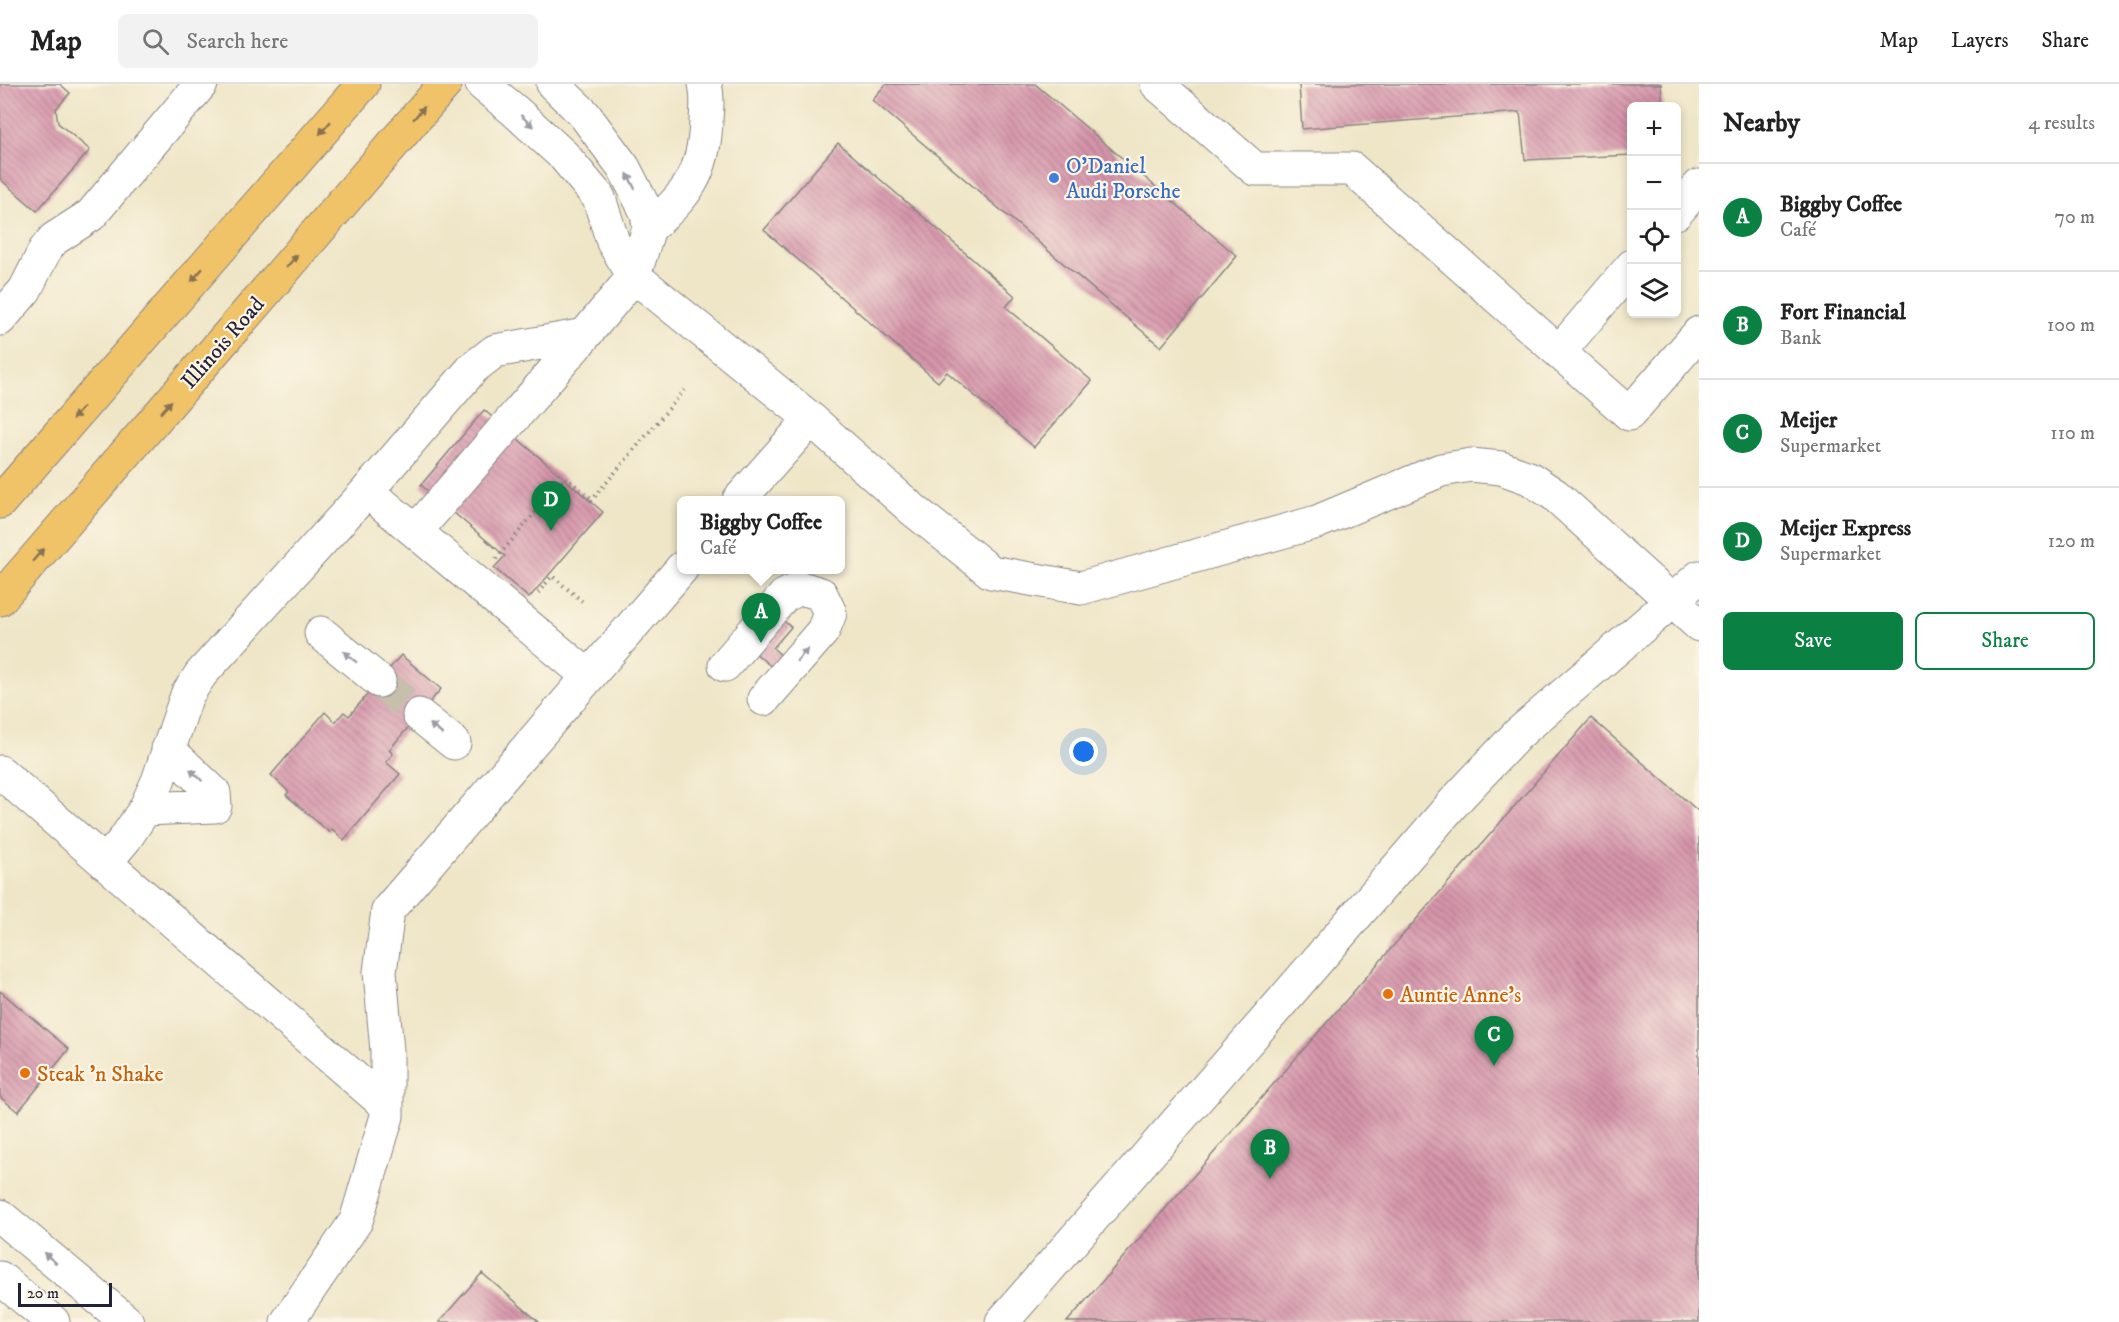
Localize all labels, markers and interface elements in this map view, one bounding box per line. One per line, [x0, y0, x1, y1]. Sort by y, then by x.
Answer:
search box [118, 14, 538, 68]
text: Map [30, 24, 82, 59]
icon: search [139, 25, 172, 58]
text: Search here [187, 28, 288, 55]
text: Map [1879, 28, 1918, 54]
text: Layers [1951, 28, 2009, 54]
text: Share [2042, 28, 2089, 54]
map controls [1627, 102, 1681, 318]
button: + [1627, 102, 1681, 156]
one-way arrow [412, 106, 425, 121]
text: Nearby [1723, 107, 1800, 140]
text: 4 results [2028, 111, 2095, 136]
one-way arrow [519, 114, 533, 128]
one-way arrow [319, 120, 332, 135]
place label: O'Daniel Audi Porsche [1066, 153, 1181, 205]
button: − [1627, 156, 1681, 210]
marker: O'Daniel Audi Porsche [1047, 171, 1061, 185]
one-way arrow [626, 173, 635, 190]
text: Biggby Coffee [1780, 191, 1902, 218]
text: A [1736, 205, 1749, 230]
text: 70 m [2054, 205, 2095, 230]
button: locate [1627, 210, 1681, 264]
text: Café [1780, 218, 1816, 243]
one-way arrow [285, 254, 298, 269]
button: layers [1627, 264, 1681, 318]
one-way arrow [191, 267, 204, 282]
street label: Illinois Road [176, 291, 271, 395]
text: Fort Financial [1780, 299, 1906, 326]
text: B [1736, 313, 1749, 338]
text: 100 m [2047, 313, 2095, 338]
text: Bank [1780, 326, 1822, 351]
one-way arrow [159, 399, 172, 415]
one-way arrow [71, 405, 84, 421]
text: Meijer [1780, 407, 1837, 434]
text: C [1736, 421, 1749, 446]
text: 110 m [2050, 421, 2095, 446]
text: Supermarket [1780, 434, 1881, 459]
pin: D [532, 482, 570, 531]
popup [677, 496, 845, 574]
text: Biggby Coffee [700, 509, 822, 536]
text: Meijer Express [1780, 515, 1911, 542]
text: D [1735, 529, 1750, 554]
text: 120 m [2048, 529, 2095, 554]
text: Café [700, 536, 736, 561]
text: Supermarket [1780, 542, 1881, 567]
one-way arrow [31, 548, 44, 563]
pin: A [742, 594, 780, 643]
button: Save [1723, 612, 1903, 670]
button: Share [1915, 612, 2095, 670]
one-way arrow [795, 648, 808, 663]
one-way arrow [343, 651, 358, 664]
one-way arrow [429, 723, 444, 736]
your location [1069, 737, 1098, 766]
one-way arrow [188, 768, 203, 782]
place label: Auntie Anne's [1400, 982, 1521, 1009]
marker: Auntie Anne's [1381, 987, 1395, 1001]
pin: C [1474, 1016, 1514, 1066]
place label: Steak 'n Shake [37, 1061, 164, 1088]
marker: Steak 'n Shake [18, 1066, 32, 1080]
pin: B [1250, 1130, 1290, 1179]
one-way arrow [43, 1252, 58, 1265]
scale bar [18, 1280, 112, 1308]
text: 20 m [27, 1283, 59, 1303]

